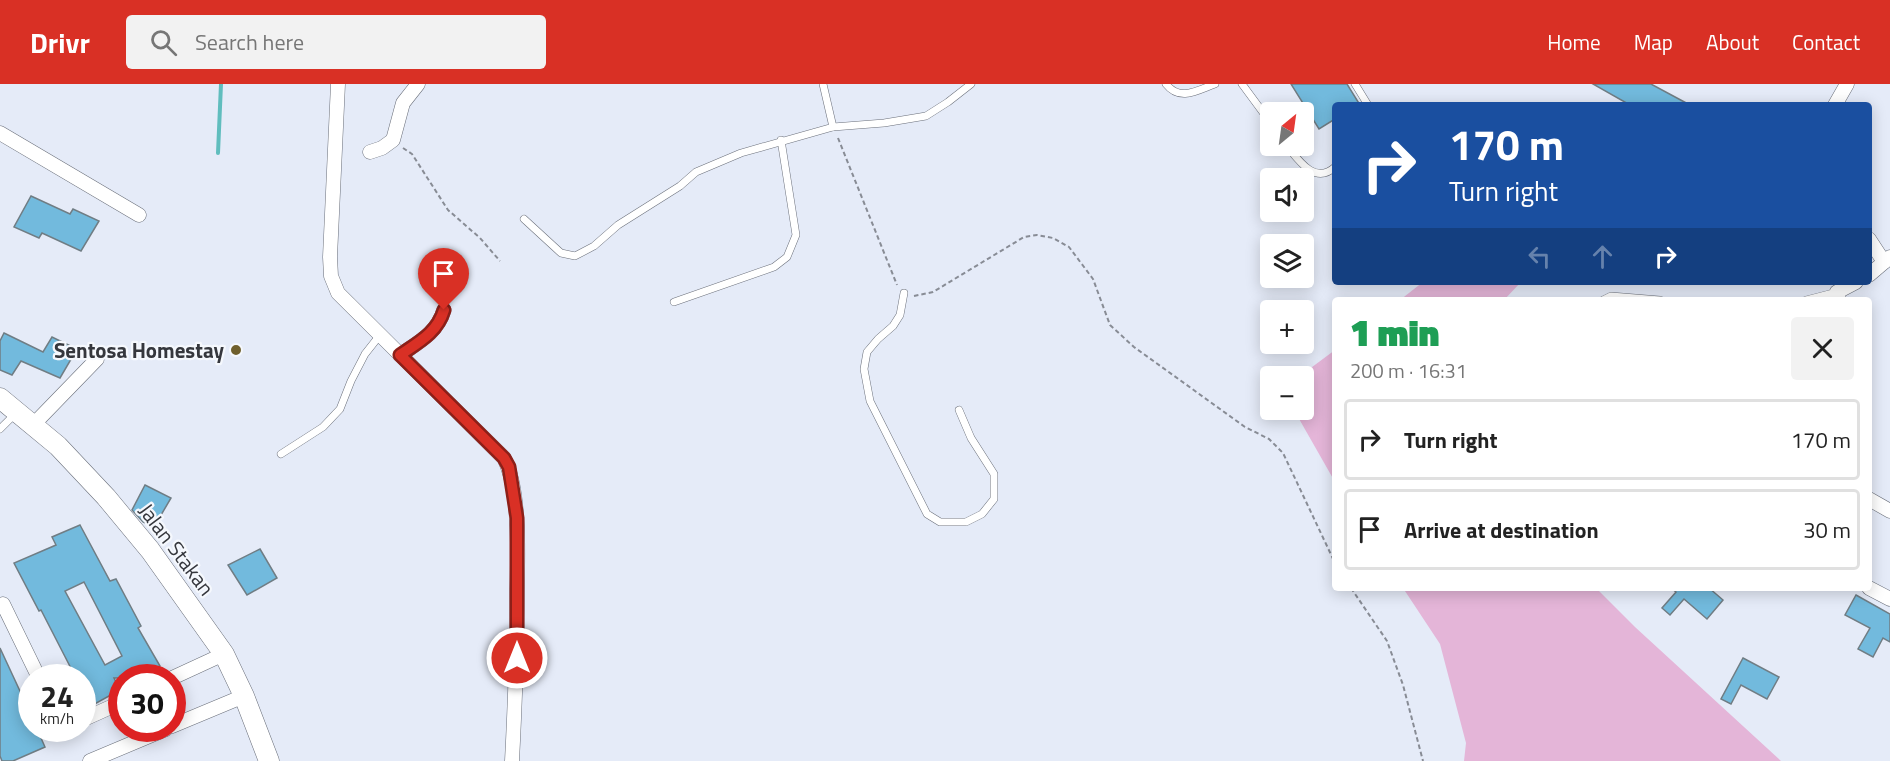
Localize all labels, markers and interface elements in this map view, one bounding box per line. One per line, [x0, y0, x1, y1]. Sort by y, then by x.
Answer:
search box [126, 15, 546, 69]
text: Drivr [30, 21, 90, 64]
text: Search here [195, 25, 304, 59]
icon: search [147, 26, 180, 59]
text: Home [1547, 26, 1601, 58]
text: Map [1634, 26, 1673, 58]
text: About [1706, 26, 1759, 58]
text: Contact [1792, 26, 1860, 58]
north arrow [1260, 102, 1314, 156]
map controls [1260, 102, 1314, 420]
text: 170 m [1449, 112, 1564, 176]
icon: right [1350, 126, 1428, 204]
button: sound [1260, 168, 1314, 222]
text: Turn right [1449, 170, 1558, 211]
button: layers [1260, 234, 1314, 288]
icon: left [1523, 240, 1556, 273]
icon: ahead [1586, 240, 1619, 273]
icon: right [1649, 240, 1682, 273]
pin [418, 248, 469, 310]
icon: arrive [427, 257, 460, 290]
button: + [1260, 300, 1314, 354]
text: 1 min [1350, 305, 1439, 360]
button: close [1791, 317, 1854, 380]
place label: Sentosa Homestay [54, 334, 224, 366]
marker: Sentosa Homestay [229, 343, 243, 357]
text: 200 m · 16:31 [1350, 355, 1467, 386]
button: − [1260, 366, 1314, 420]
icon: right [1353, 423, 1386, 456]
text: Turn right [1404, 423, 1498, 457]
text: 170 m [1791, 423, 1851, 457]
street label: Jalan Stakan [131, 496, 223, 602]
icon: arrive [1353, 513, 1386, 546]
text: Arrive at destination [1404, 513, 1599, 547]
text: 30 m [1803, 513, 1851, 547]
position arrow [485, 626, 549, 690]
speed limit sign: 30 [108, 664, 186, 742]
text: 24 [40, 673, 74, 719]
text: km/h [40, 707, 74, 730]

